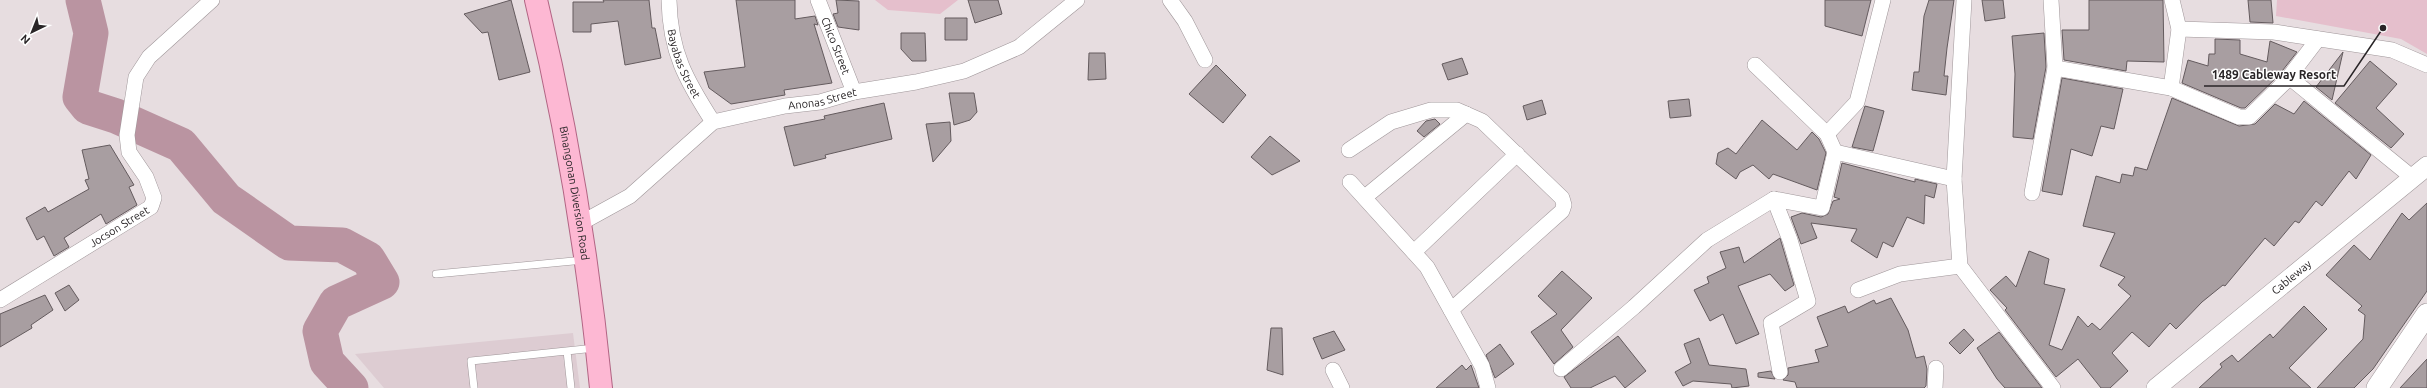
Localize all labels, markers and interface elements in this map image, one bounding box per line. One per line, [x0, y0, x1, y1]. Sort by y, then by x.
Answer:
north arrow [12, 12, 52, 52]
street label: Chico Street [819, 15, 853, 77]
street label: Bayabas Street [666, 28, 703, 101]
text: N [18, 32, 32, 47]
callout: 1489 Cableway Resort [2204, 62, 2344, 86]
text: 1489 Cableway Resort [2212, 68, 2336, 81]
street label: Anonas Street [787, 86, 858, 112]
street label: Binangonan Diversion Road [557, 125, 592, 261]
street label: Jocson Street [87, 203, 152, 249]
street label: Cableway [2269, 257, 2314, 297]

